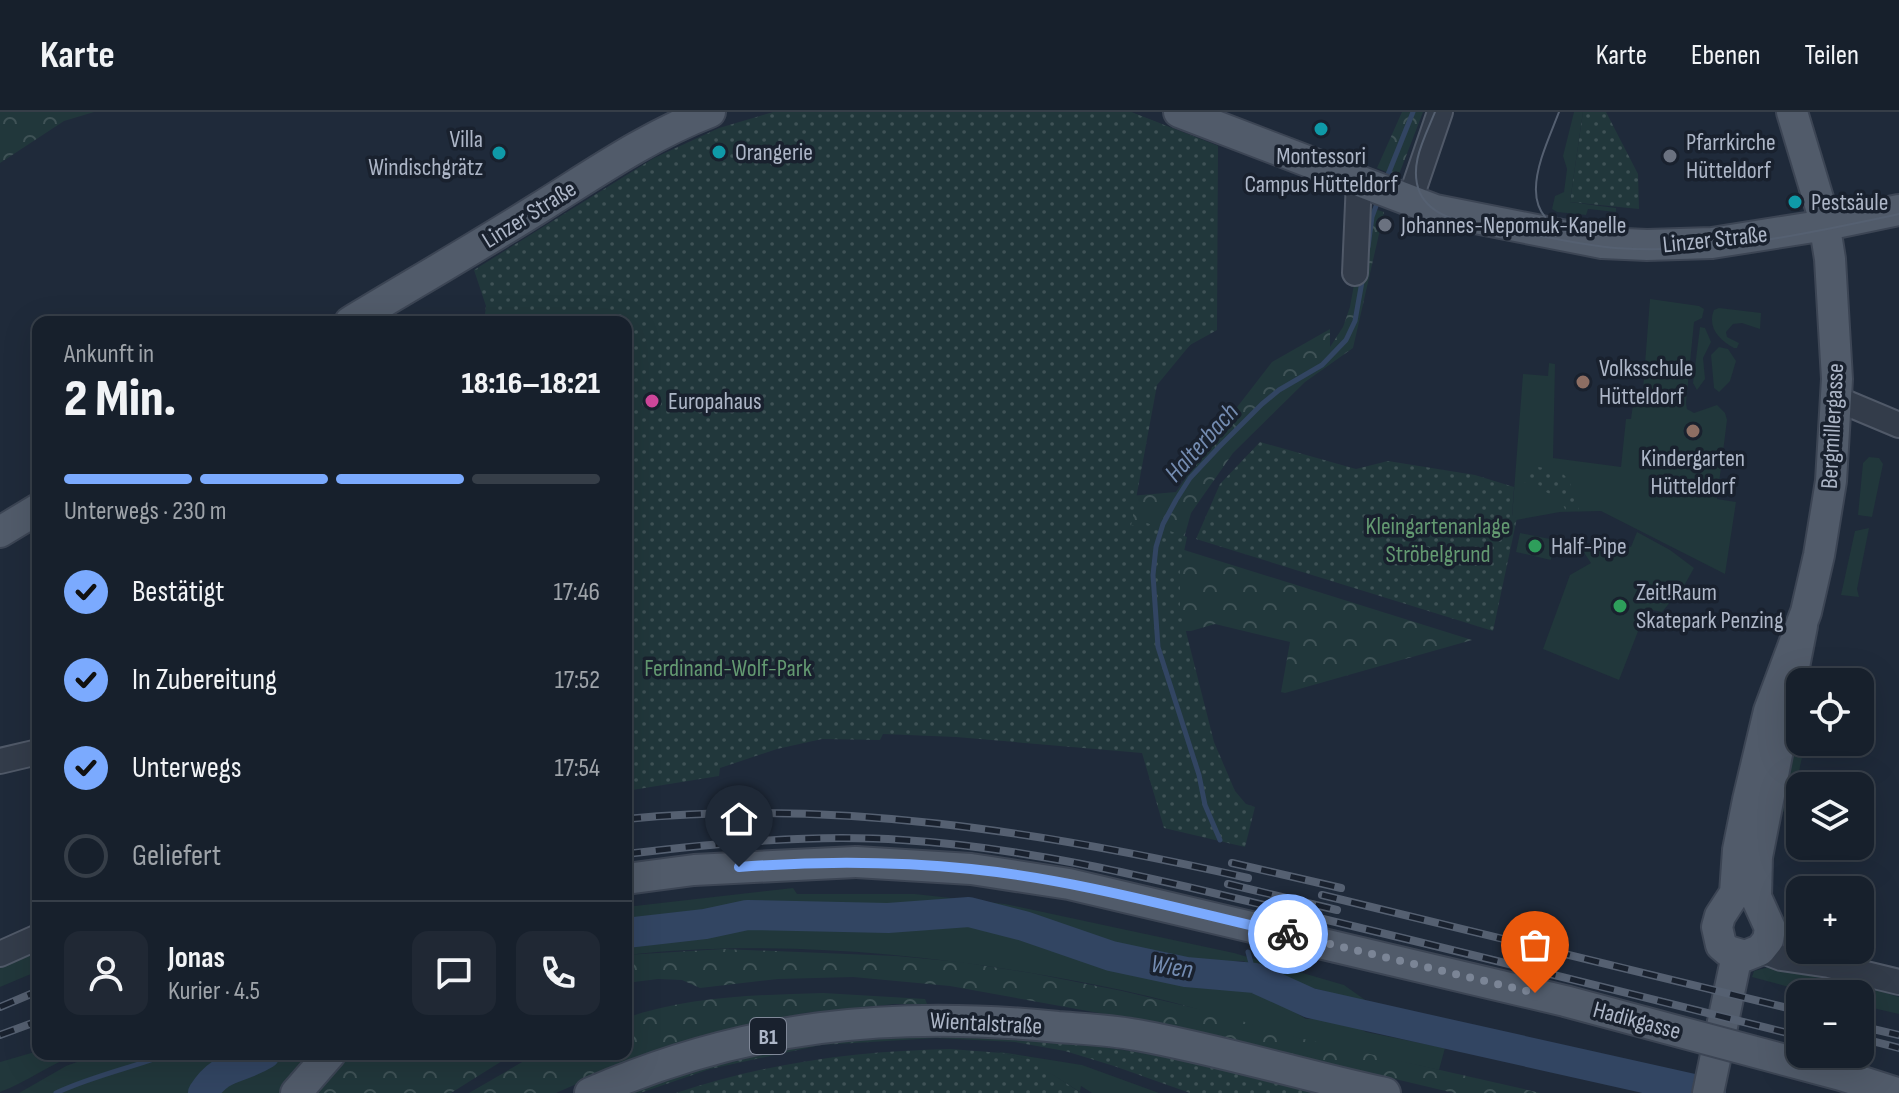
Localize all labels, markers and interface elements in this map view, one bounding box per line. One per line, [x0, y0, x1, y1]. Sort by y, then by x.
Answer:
text: Karte [40, 33, 115, 78]
text: Karte [1596, 39, 1647, 72]
text: Ebenen [1691, 39, 1761, 72]
text: Teilen [1805, 39, 1859, 72]
marker: Montessori Campus Hütteldorf [1312, 120, 1330, 138]
place label: Villa Windischgrätz [368, 125, 483, 182]
place label: Pfarrkirche Hütteldorf [1686, 128, 1776, 185]
place label: Orangerie [735, 138, 813, 167]
place label: Montessori Campus Hütteldorf [1244, 142, 1399, 199]
marker: Orangerie [710, 143, 728, 161]
marker: Villa Windischgrätz [490, 144, 508, 162]
marker: Pfarrkirche Hütteldorf [1661, 147, 1679, 165]
street label: Linzer Straße [477, 174, 582, 255]
place label: Pestsäule [1811, 188, 1888, 217]
marker: Pestsäule [1786, 193, 1804, 211]
place label: Johannes-Nepomuk-Kapelle [1400, 211, 1626, 240]
marker: Johannes-Nepomuk-Kapelle [1376, 216, 1394, 234]
street label: Linzer Straße [1661, 220, 1769, 259]
text: Ankunft in [64, 339, 154, 370]
place label: Volksschule Hütteldorf [1599, 354, 1693, 411]
street label: Bergmillergasse [1815, 362, 1850, 490]
text: 18:16–18:21 [461, 366, 600, 402]
text: 2 Min. [64, 368, 176, 431]
marker: Volksschule Hütteldorf [1574, 373, 1592, 391]
place label: Europahaus [668, 387, 762, 416]
marker: Europahaus [643, 392, 661, 410]
water label: Halterbach [1159, 397, 1246, 489]
marker: Kindergarten Hütteldorf [1684, 422, 1702, 440]
place label: Kindergarten Hütteldorf [1641, 444, 1745, 501]
text: Unterwegs · 230 m [64, 496, 226, 527]
park label: Kleingartenanlage Ströbelgrund [1366, 512, 1510, 569]
place label: Half-Pipe [1551, 532, 1627, 561]
marker: Half-Pipe [1526, 537, 1544, 555]
icon: check [64, 570, 108, 614]
text: Bestätigt [132, 574, 224, 610]
text: 17:46 [554, 577, 600, 608]
place label: Zeit!Raum Skatepark Penzing [1636, 578, 1783, 635]
marker: Zeit!Raum Skatepark Penzing [1611, 597, 1629, 615]
park label: Ferdinand-Wolf-Park [644, 654, 812, 683]
icon: check [64, 658, 108, 702]
text: In Zubereitung [132, 662, 277, 698]
text: 17:52 [555, 665, 600, 696]
map controls [1786, 668, 1874, 1068]
button: locate [1786, 668, 1874, 756]
icon: check [64, 746, 108, 790]
text: Unterwegs [132, 750, 241, 786]
text: 17:54 [554, 753, 600, 784]
button: layers [1786, 772, 1874, 860]
pin [705, 785, 773, 867]
icon: home [717, 797, 761, 841]
text: Geliefert [132, 838, 221, 874]
button: + [1786, 876, 1874, 964]
courier [1248, 894, 1328, 974]
pin [1501, 911, 1569, 993]
icon: bike [1266, 912, 1310, 956]
icon: bag [1513, 923, 1557, 967]
button: person [64, 931, 148, 1015]
button: chat [412, 931, 496, 1015]
button: phone [516, 931, 600, 1015]
text: Jonas [168, 940, 225, 976]
water label: Wien [1148, 949, 1195, 986]
text: Kurier · 4.5 [168, 976, 260, 1007]
button: − [1786, 980, 1874, 1068]
street label: Hadikgasse [1590, 995, 1684, 1046]
street label: Wientalstraße [929, 1006, 1043, 1041]
road number: B1 [750, 1018, 786, 1054]

